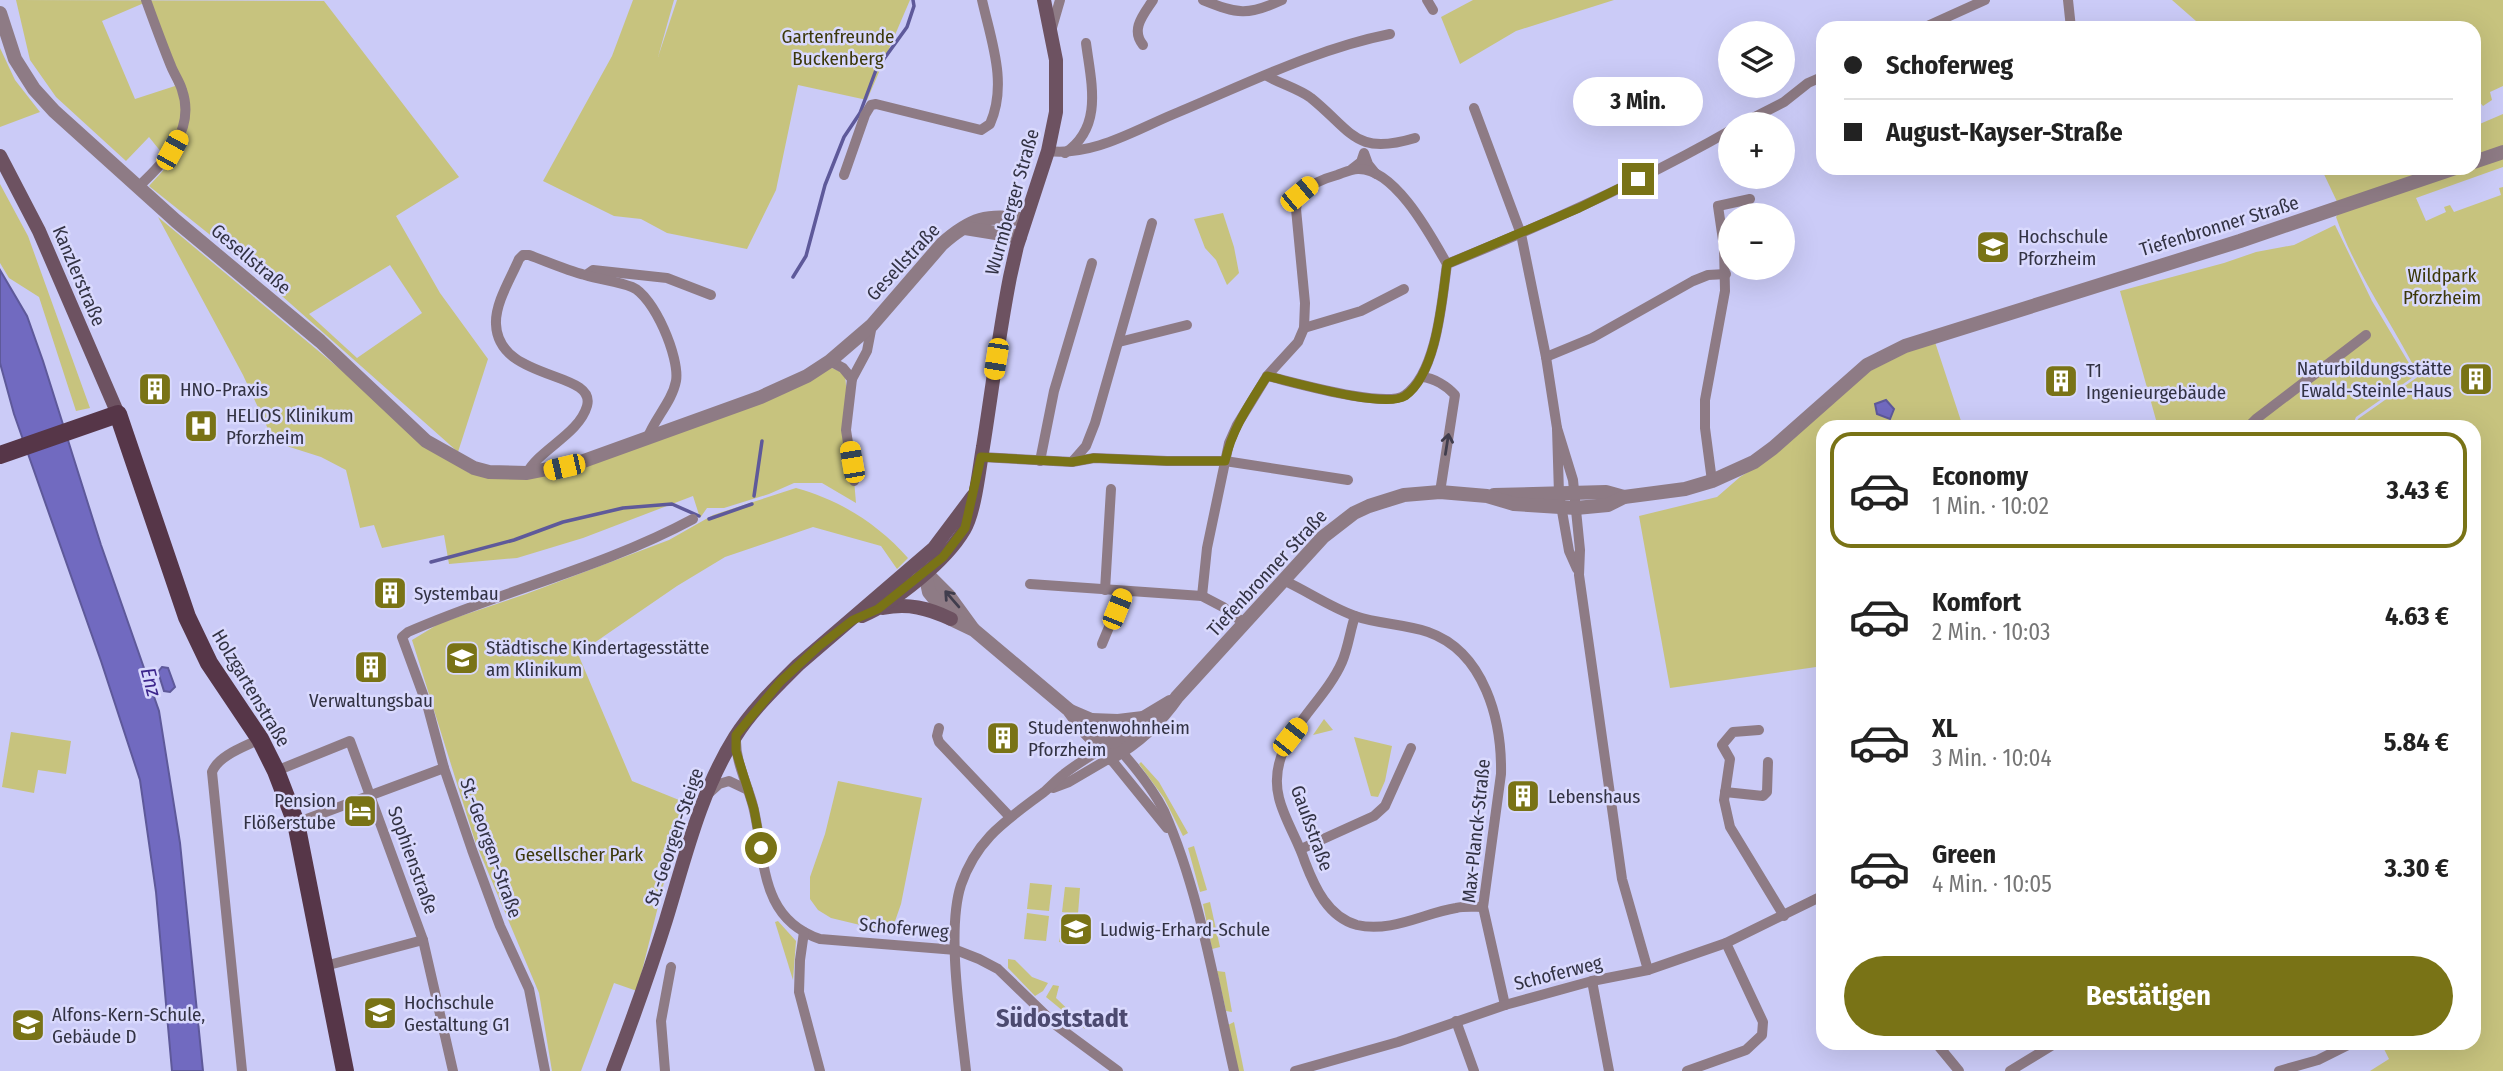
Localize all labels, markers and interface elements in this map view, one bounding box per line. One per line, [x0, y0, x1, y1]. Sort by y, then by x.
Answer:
map controls [1718, 21, 1795, 280]
button: layers [1718, 21, 1795, 98]
park label: Gartenfreunde Buckenberg [782, 25, 894, 70]
text: Schoferweg [1886, 50, 2013, 81]
callout: 3 Min. [1573, 78, 1703, 127]
text: 3 Min. [1610, 87, 1666, 115]
button: + [1718, 112, 1795, 189]
text: August-Kayser-Straße [1886, 117, 2123, 148]
street label: Wurmberger Straße [980, 126, 1044, 278]
car [153, 127, 192, 173]
route end [1622, 163, 1654, 195]
car [1277, 172, 1322, 216]
street label: Tiefenbronner Straße [2137, 191, 2301, 261]
button: − [1718, 203, 1795, 280]
street label: Gesellstraße [206, 219, 296, 299]
street label: Gesellstraße [861, 219, 945, 305]
street label: Kanzlerstraße [48, 222, 110, 330]
place label: Hochschule Pforzheim [2018, 225, 2108, 270]
school or university icon: Hochschule Pforzheim [1974, 228, 2012, 266]
park label: Wildpark Pforzheim [2403, 264, 2481, 309]
car [983, 337, 1010, 381]
place label: Naturbildungsstätte Ewald-Steinle-Haus [2297, 357, 2452, 402]
place label: T1 Ingenieurgebäude [2086, 359, 2226, 404]
building icon: Naturbildungsstätte Ewald-Steinle-Haus [2457, 360, 2495, 398]
building icon: T1 Ingenieurgebäude [2042, 362, 2080, 400]
building icon: HNO-Praxis [136, 370, 174, 408]
place label: HNO-Praxis [180, 378, 268, 401]
place label: HELIOS Klinikum Pforzheim [226, 404, 354, 449]
hospital icon: HELIOS Klinikum Pforzheim [182, 407, 220, 445]
one-way arrow [1441, 433, 1454, 455]
car [839, 439, 866, 485]
car [542, 452, 587, 482]
icon: car [1848, 459, 1911, 522]
text: Economy [1932, 461, 2028, 492]
text: 3.43 € [2387, 475, 2449, 506]
text: 1 Min. · 10:02 [1932, 492, 2049, 520]
street label: Tiefenbronner Straße [1202, 505, 1332, 641]
building icon: Systembau [371, 574, 409, 612]
place label: Systembau [414, 582, 499, 605]
icon: car [1848, 585, 1911, 648]
car [1100, 586, 1135, 632]
text: Komfort [1932, 587, 2021, 618]
one-way arrow [944, 590, 960, 608]
text: 4.63 € [2385, 601, 2449, 632]
text: 2 Min. · 10:03 [1932, 618, 2050, 646]
street label: Holzgartenstraße [207, 625, 295, 751]
place label: Städtische Kindertagesstätte am Klinikum [486, 636, 709, 681]
school or university icon: Städtische Kindertagesstätte am Klinikum [443, 639, 481, 677]
building icon: Verwaltungsbau [352, 648, 390, 686]
water label: Enz [135, 665, 168, 700]
place label: Verwaltungsbau [309, 689, 433, 712]
icon: car [1848, 711, 1911, 774]
text: XL [1932, 713, 1958, 744]
car [1269, 714, 1312, 760]
place label: Studentenwohnheim Pforzheim [1028, 716, 1190, 761]
building icon: Studentenwohnheim Pforzheim [984, 719, 1022, 757]
text: 5.84 € [2384, 727, 2449, 758]
text: 3 Min. · 10:04 [1932, 744, 2052, 772]
street label: Max-Planck-Straße [1457, 758, 1495, 904]
street label: St.-Georgen-Steige [640, 765, 708, 909]
street label: St.-Georgen-Straße [455, 775, 527, 921]
building icon: Lebenshaus [1504, 777, 1542, 815]
street label: Gaußstraße [1286, 782, 1338, 874]
place label: Lebenshaus [1548, 785, 1640, 808]
place label: Pension Flößerstube [243, 789, 336, 834]
hotel icon: Pension Flößerstube [341, 792, 379, 830]
street label: Sophienstraße [383, 803, 443, 917]
route start [745, 832, 777, 864]
icon: car [1848, 837, 1911, 900]
text: Green [1932, 839, 1996, 870]
park label: Gesellscher Park [515, 843, 643, 866]
text: 3.30 € [2384, 853, 2449, 884]
text: 4 Min. · 10:05 [1932, 870, 2052, 898]
school or university icon: Ludwig-Erhard-Schule [1057, 910, 1095, 948]
street label: Schoferweg [858, 913, 950, 943]
place label: Ludwig-Erhard-Schule [1100, 918, 1270, 941]
street label: Schoferweg [1512, 951, 1604, 995]
button: Bestätigen [1844, 956, 2453, 1036]
place label: Hochschule Gestaltung G1 [404, 991, 510, 1036]
school or university icon: Hochschule Gestaltung G1 [361, 994, 399, 1032]
place label: Alfons-Kern-Schule, Gebäude D [52, 1003, 205, 1048]
district label: Südoststadt [996, 1003, 1129, 1034]
school or university icon: Alfons-Kern-Schule, Gebäude D [9, 1006, 47, 1044]

